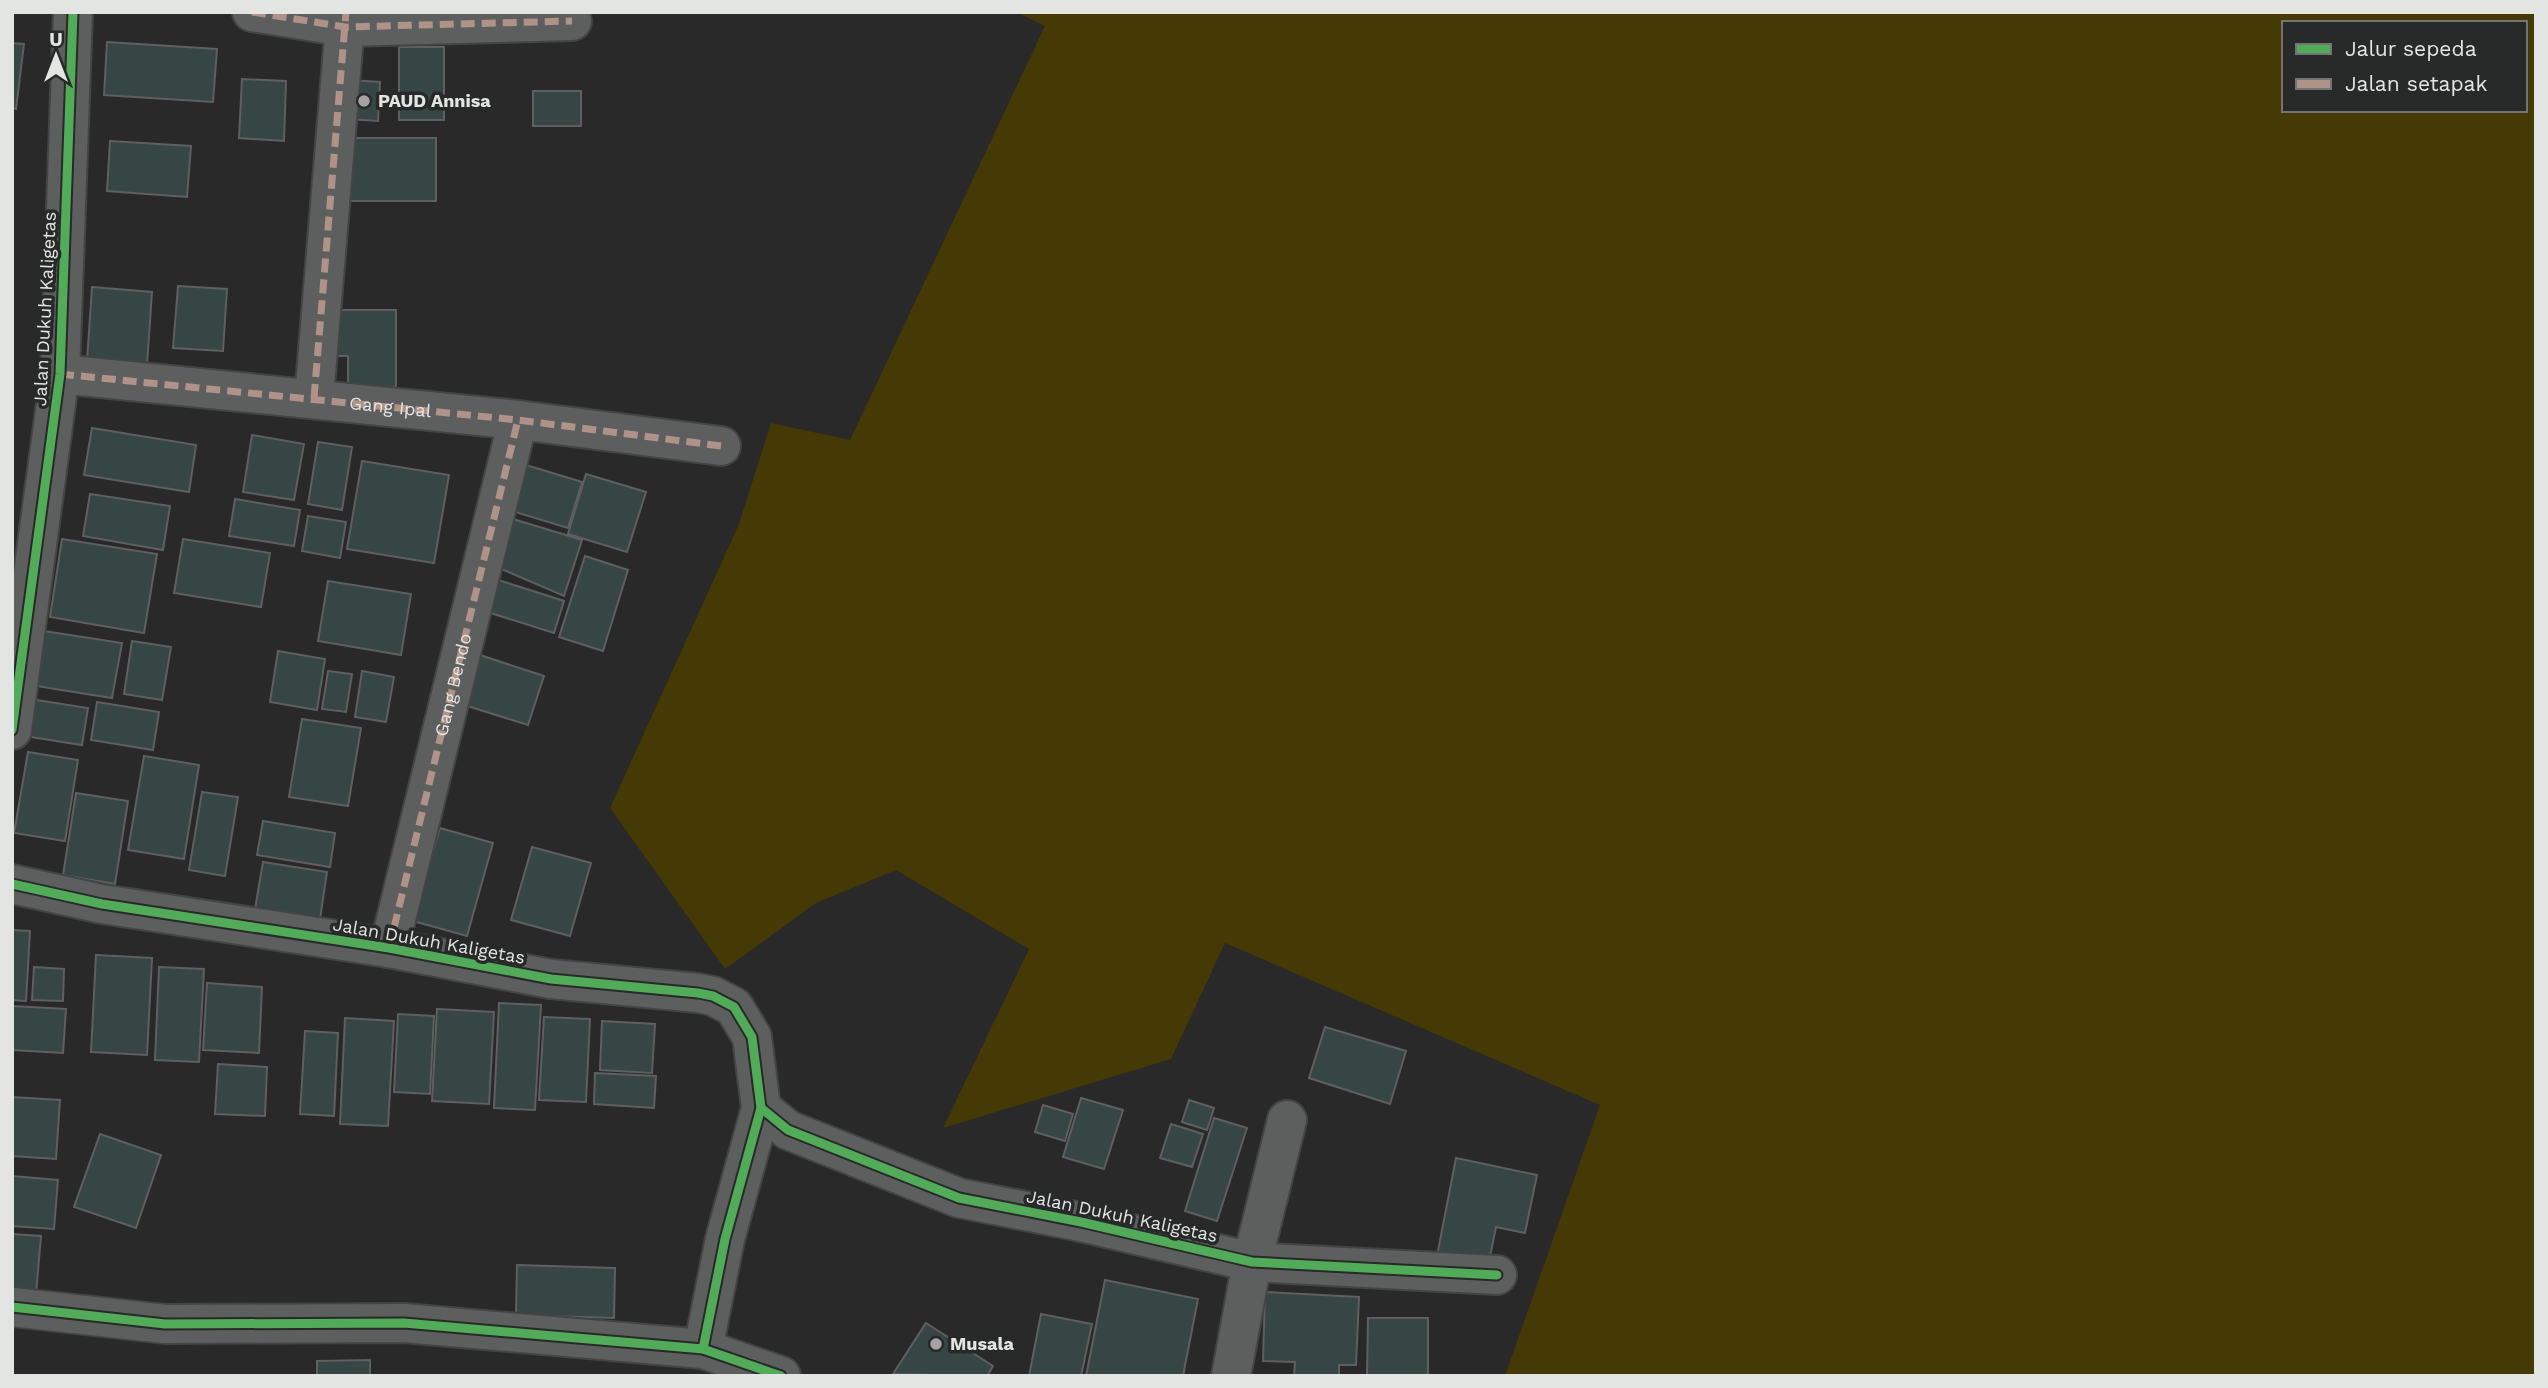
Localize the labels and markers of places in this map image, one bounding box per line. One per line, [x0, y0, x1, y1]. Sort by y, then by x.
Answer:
place label: PAUD Annisa [378, 90, 491, 111]
marker: PAUD Annisa [356, 93, 372, 109]
place label: Musala [950, 1333, 1015, 1354]
marker: Musala [928, 1336, 944, 1352]

